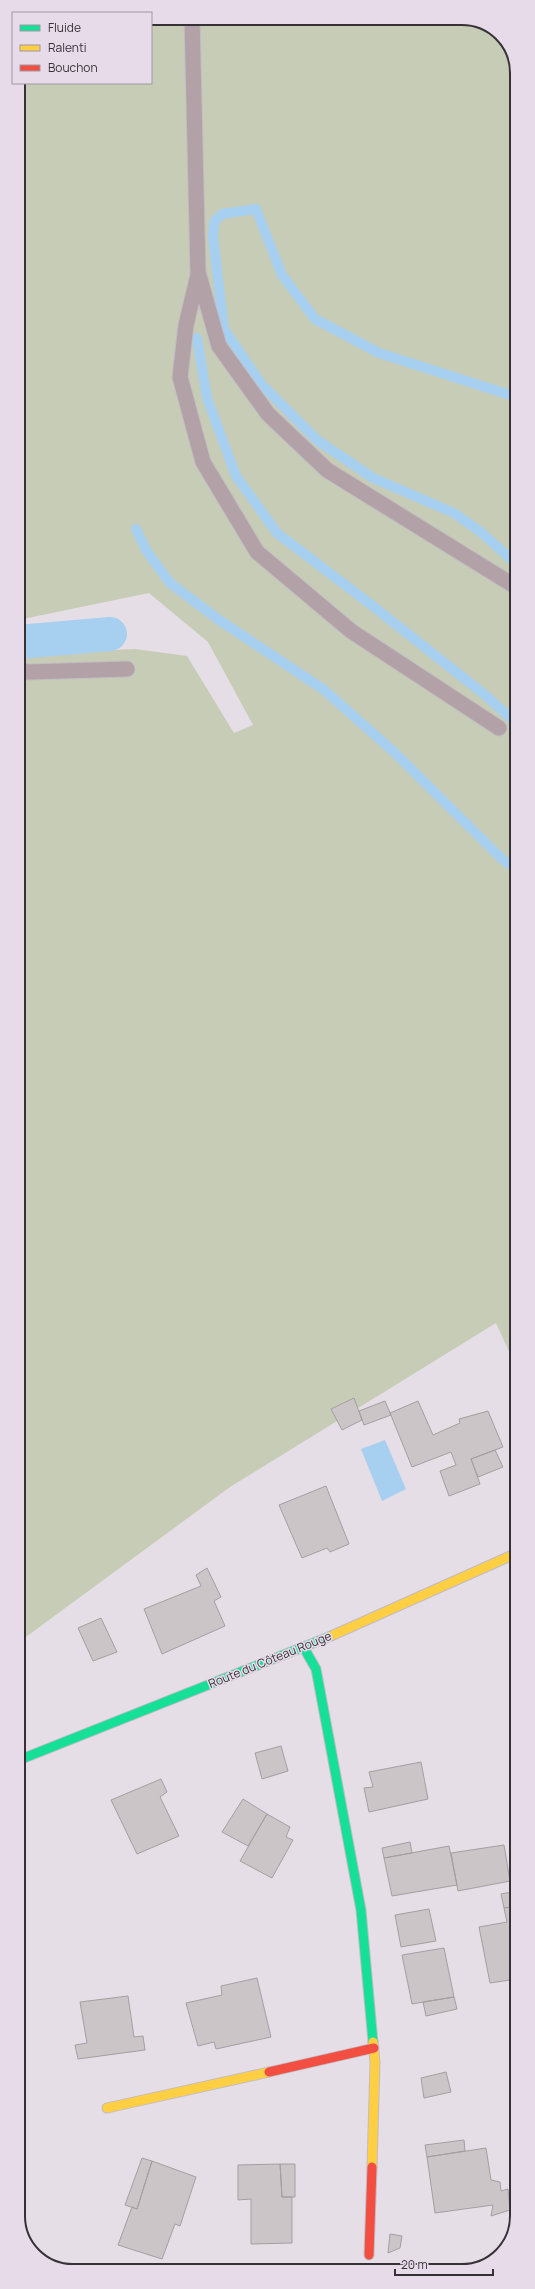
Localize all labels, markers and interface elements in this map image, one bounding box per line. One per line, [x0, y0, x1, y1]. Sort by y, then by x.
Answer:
legend [12, 12, 152, 84]
text: Fluide [48, 19, 81, 36]
text: Ralenti [48, 39, 87, 56]
text: Bouchon [48, 59, 98, 76]
street label: Route du Côteau Rouge [206, 1627, 334, 1692]
scale bar [395, 2251, 493, 2277]
text: 20 m [401, 2256, 428, 2273]

